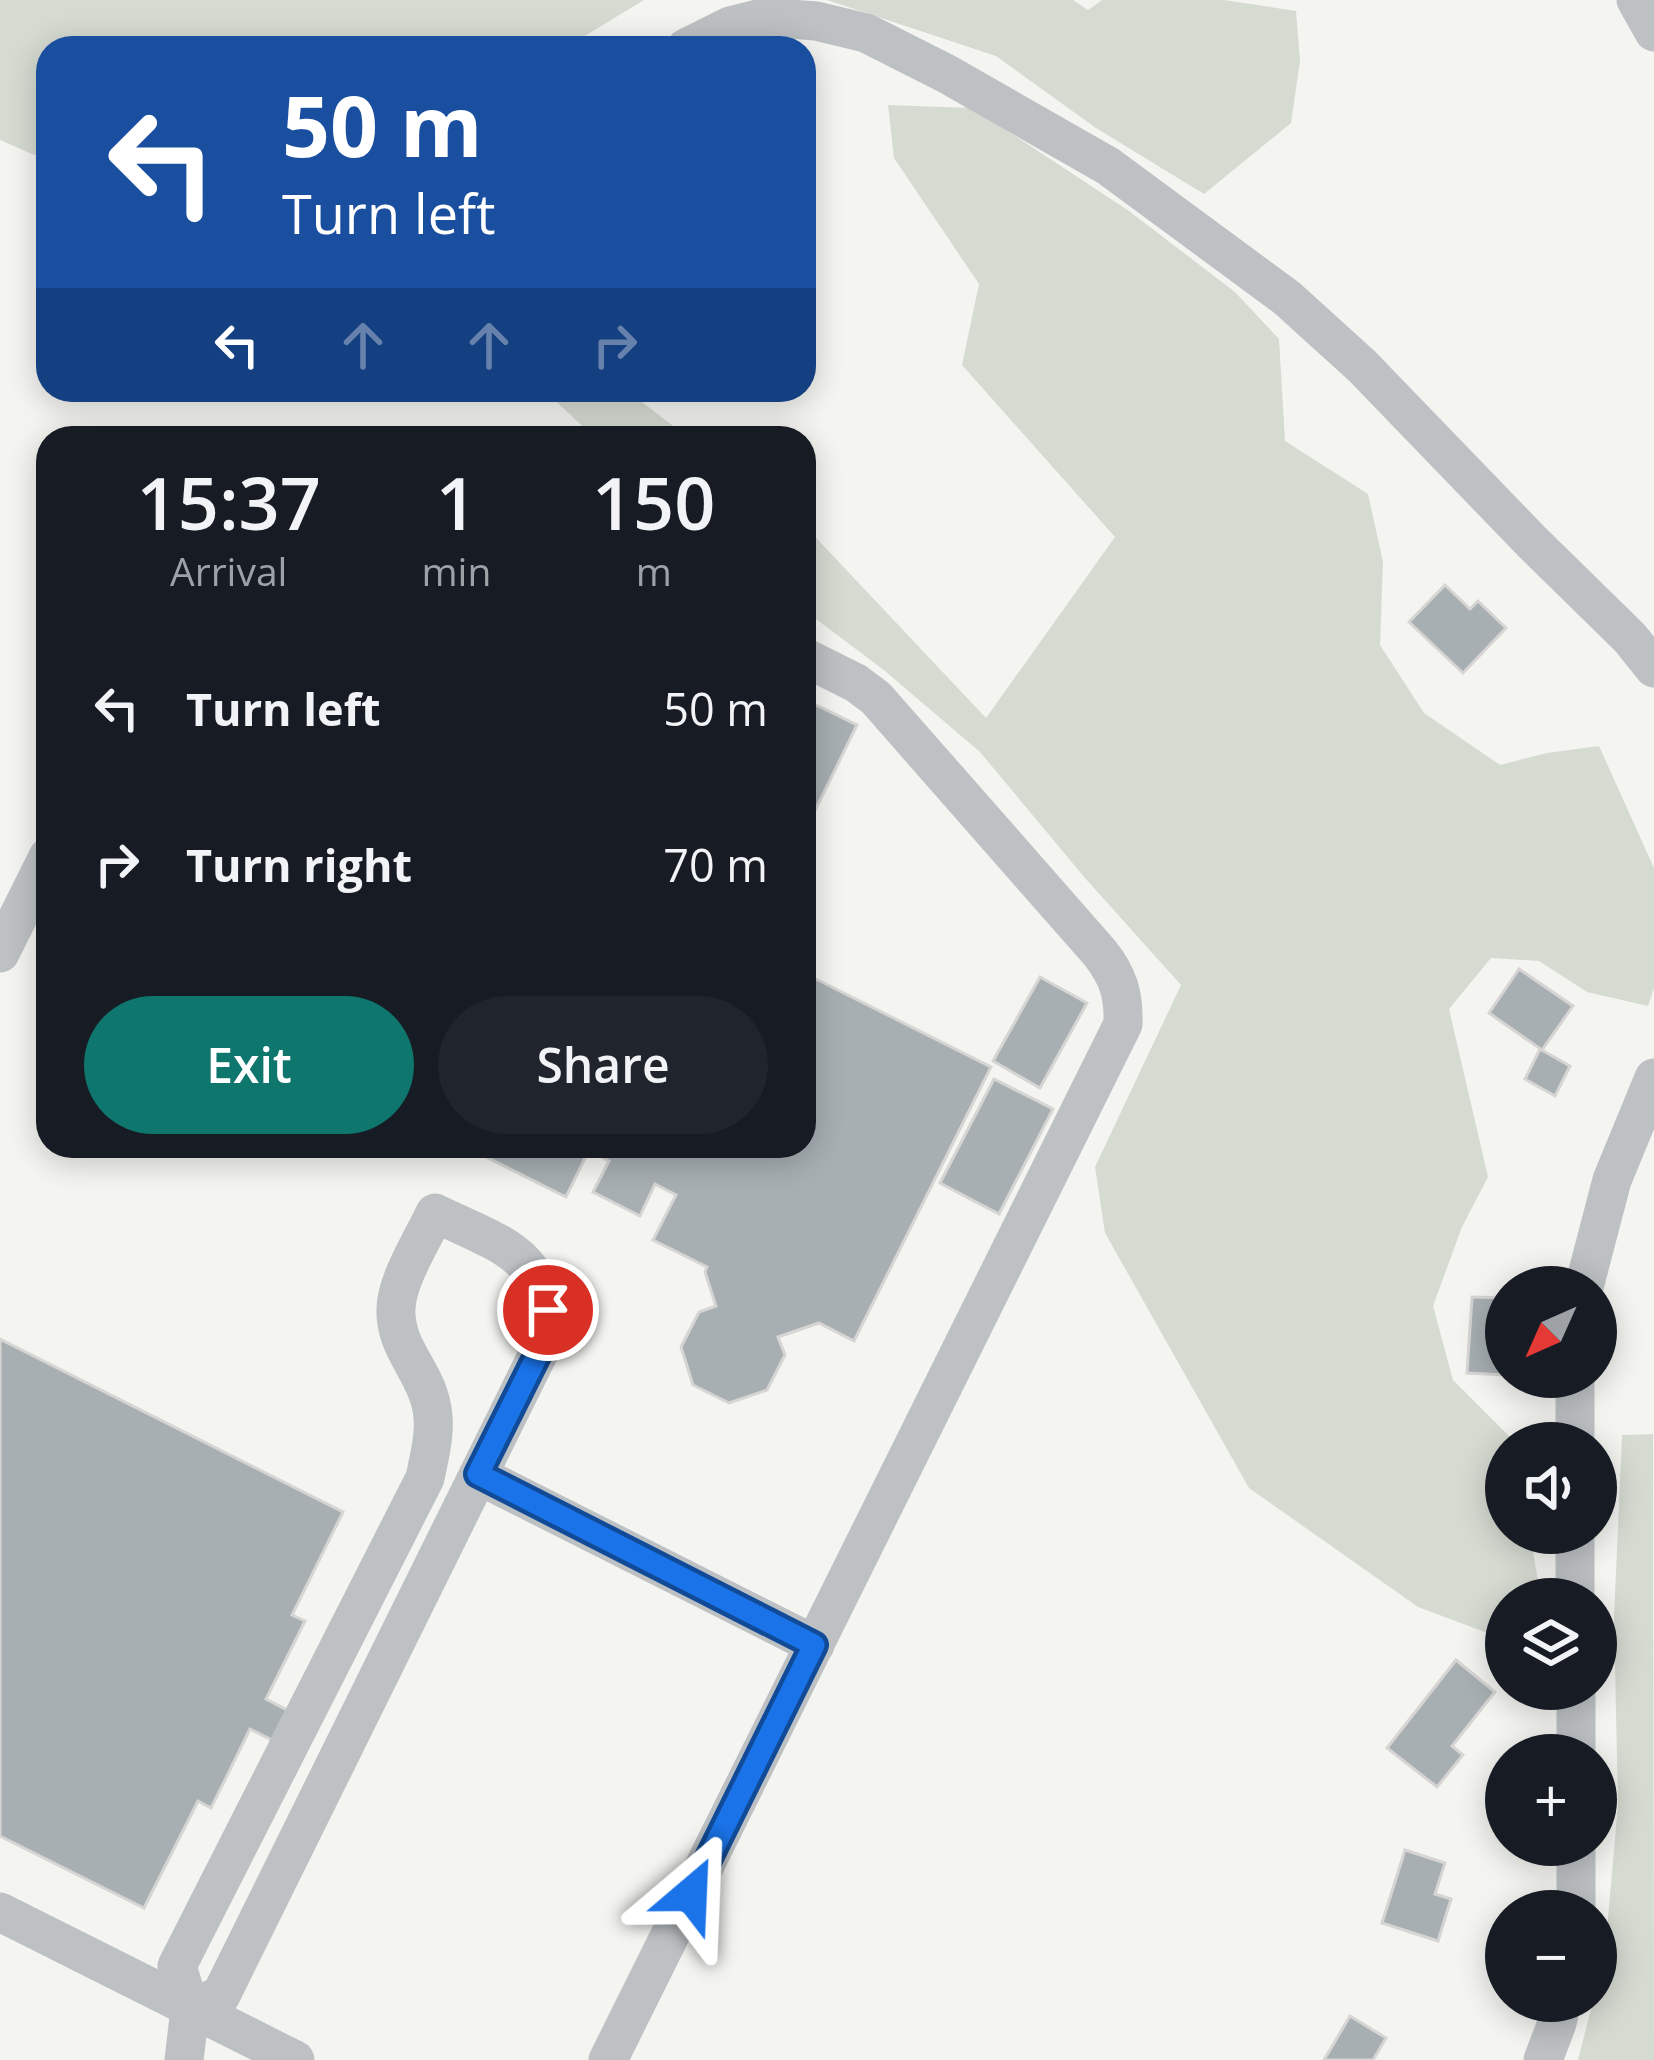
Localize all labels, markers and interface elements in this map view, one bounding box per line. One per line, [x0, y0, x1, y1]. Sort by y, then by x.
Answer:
text: 50 m [282, 67, 482, 182]
icon: left [84, 84, 240, 240]
text: Turn left [282, 176, 495, 250]
icon: left [204, 312, 270, 378]
icon: ahead [330, 312, 396, 378]
icon: ahead [456, 312, 522, 378]
icon: right [582, 312, 648, 378]
text: 15:37 [137, 453, 321, 551]
text: 1 [436, 453, 477, 551]
text: 150 [592, 453, 715, 551]
text: Arrival [170, 544, 287, 597]
text: min [422, 544, 491, 597]
text: m [636, 544, 672, 597]
icon: left [84, 675, 150, 741]
text: Turn left [186, 678, 381, 739]
text: 50 m [663, 678, 768, 739]
icon: right [84, 831, 150, 897]
text: Turn right [186, 834, 412, 895]
text: 70 m [663, 834, 768, 895]
button: Exit [84, 996, 414, 1134]
button: Share [438, 996, 768, 1134]
pin [497, 1259, 599, 1361]
north arrow [1485, 1266, 1617, 1398]
map controls [1485, 1266, 1617, 2022]
icon: arrive [515, 1277, 581, 1343]
button: sound [1485, 1422, 1617, 1554]
button: layers [1485, 1578, 1617, 1710]
button: + [1485, 1734, 1617, 1866]
position arrow [628, 1831, 754, 1957]
button: − [1485, 1890, 1617, 2022]

